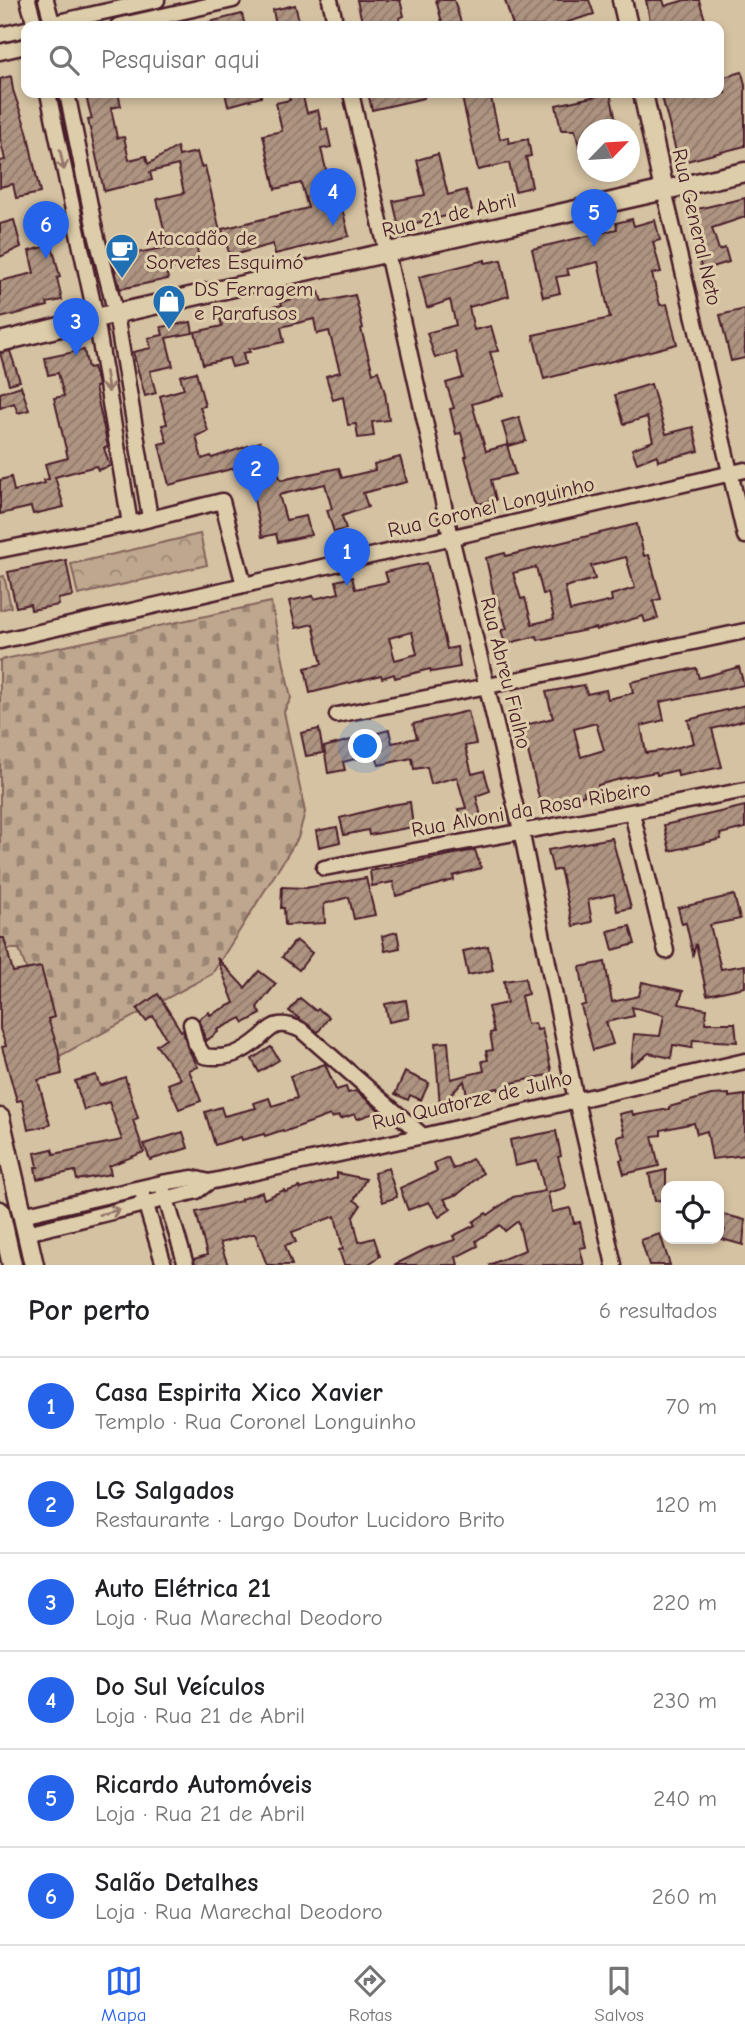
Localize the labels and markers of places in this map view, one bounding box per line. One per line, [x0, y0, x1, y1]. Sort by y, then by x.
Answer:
pin: 4 [310, 168, 356, 226]
pin: 5 [571, 189, 617, 247]
pin: 6 [23, 201, 69, 259]
place label: Atacadão de Sorvetes Esquimó [146, 226, 304, 274]
cafe icon: Atacadão de Sorvetes Esquimó [103, 231, 141, 280]
place label: DS Ferragem e Parafusos [194, 277, 313, 325]
shop icon: DS Ferragem e Parafusos [150, 282, 188, 331]
pin: 3 [53, 298, 99, 356]
pin: 2 [233, 445, 279, 503]
pin: 1 [324, 528, 370, 586]

